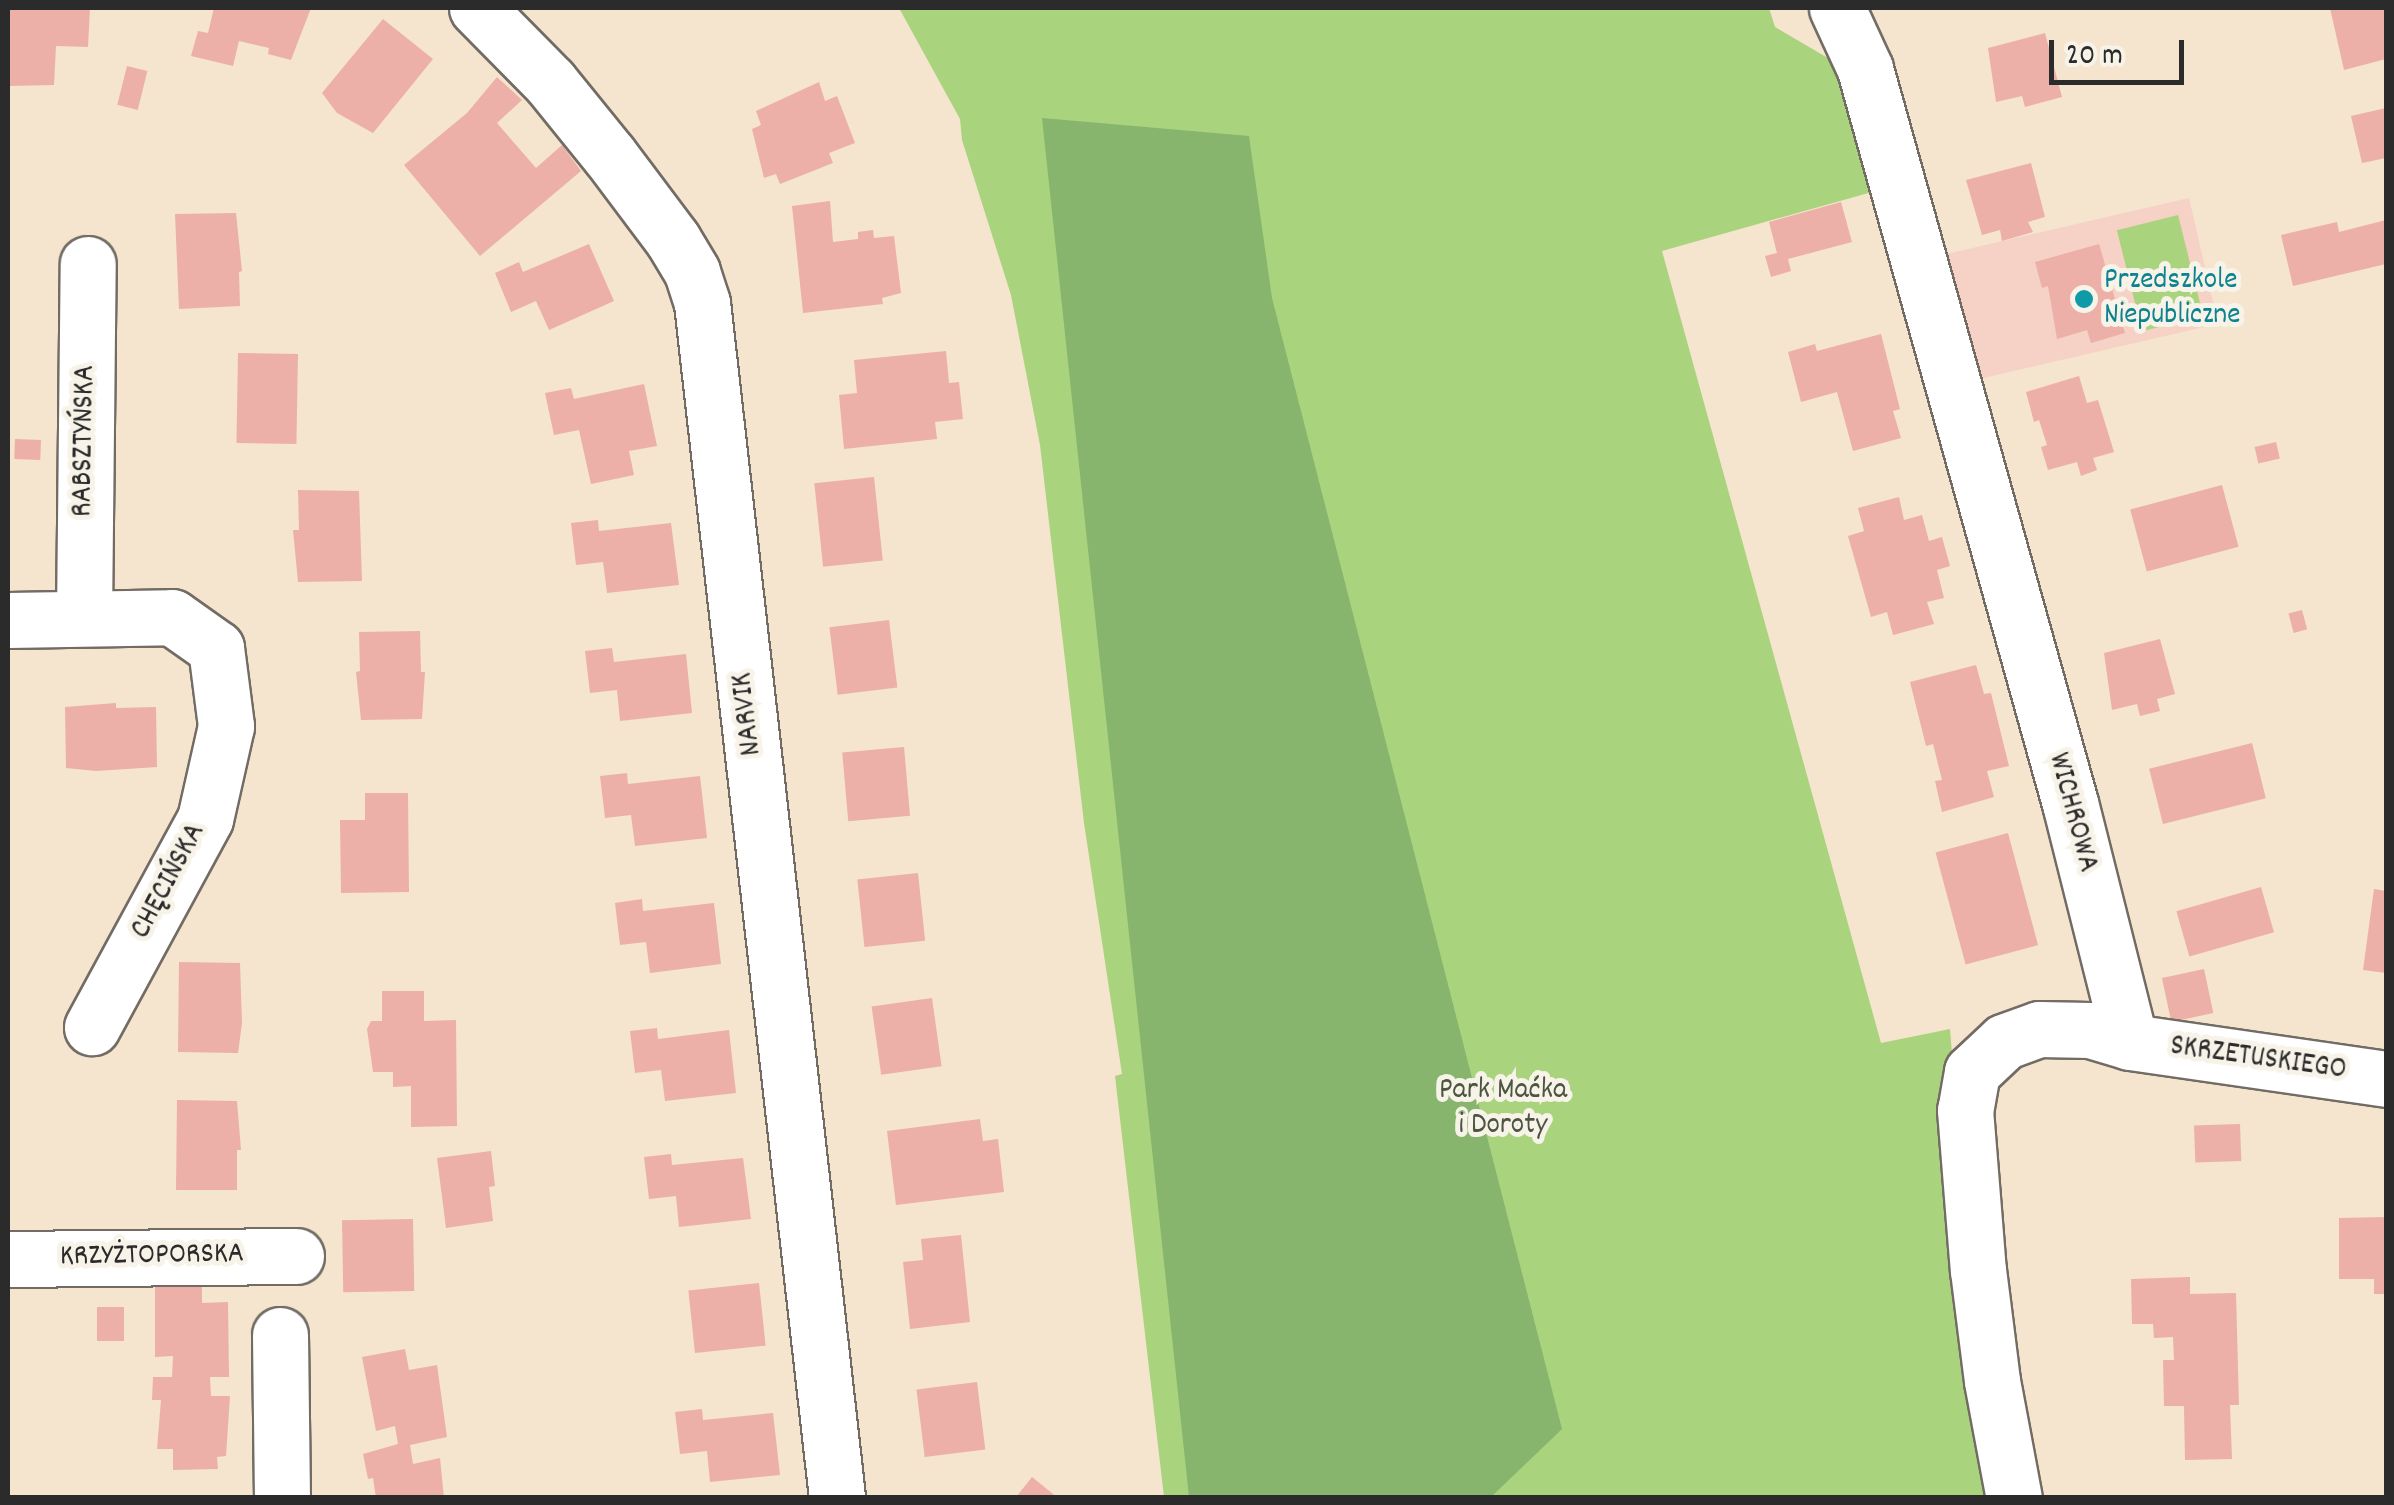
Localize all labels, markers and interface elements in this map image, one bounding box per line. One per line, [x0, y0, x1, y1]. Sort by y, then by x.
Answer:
scale bar [2054, 20, 2189, 82]
text: 20 m [2066, 36, 2123, 79]
place label: Przedszkole Niepubliczne [2104, 264, 2240, 334]
marker: Przedszkole Niepubliczne [2073, 288, 2095, 310]
street label: RABSZTYŃSKA [67, 365, 105, 517]
street label: NARVIK [726, 670, 772, 758]
street label: WICHROWA [2038, 749, 2104, 877]
street label: CHĘCIŃSKA [125, 818, 215, 946]
street label: SKRZETUSKIEGO [2168, 1030, 2348, 1090]
park label: Park Maćka i Doroty [1439, 1074, 1567, 1144]
street label: KRZYŻTOPORSKA [60, 1237, 244, 1277]

